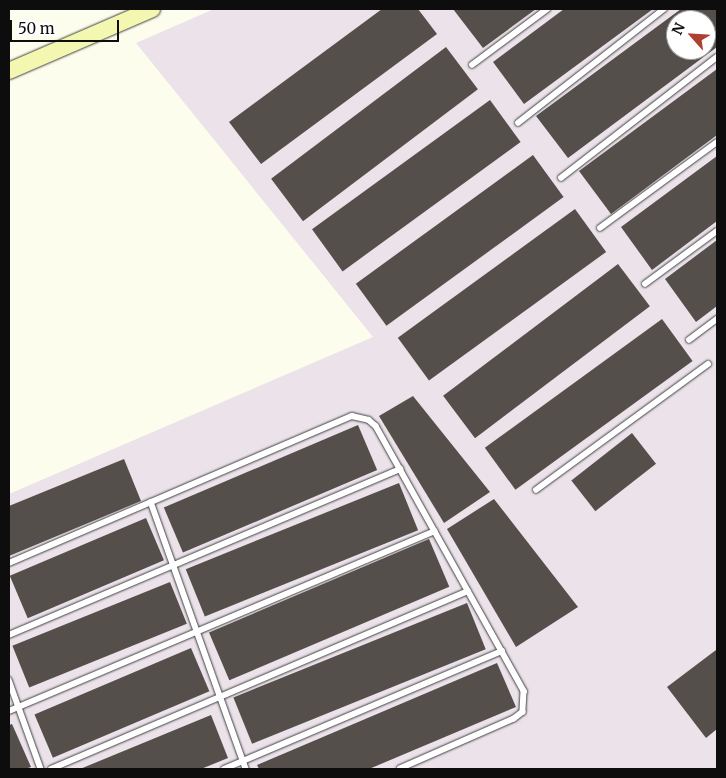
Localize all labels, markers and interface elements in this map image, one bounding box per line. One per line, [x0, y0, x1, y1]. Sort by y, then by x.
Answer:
scale bar [12, 10, 121, 42]
north arrow [666, 10, 716, 60]
text: 50 m [18, 19, 55, 38]
text: N [668, 20, 689, 38]

